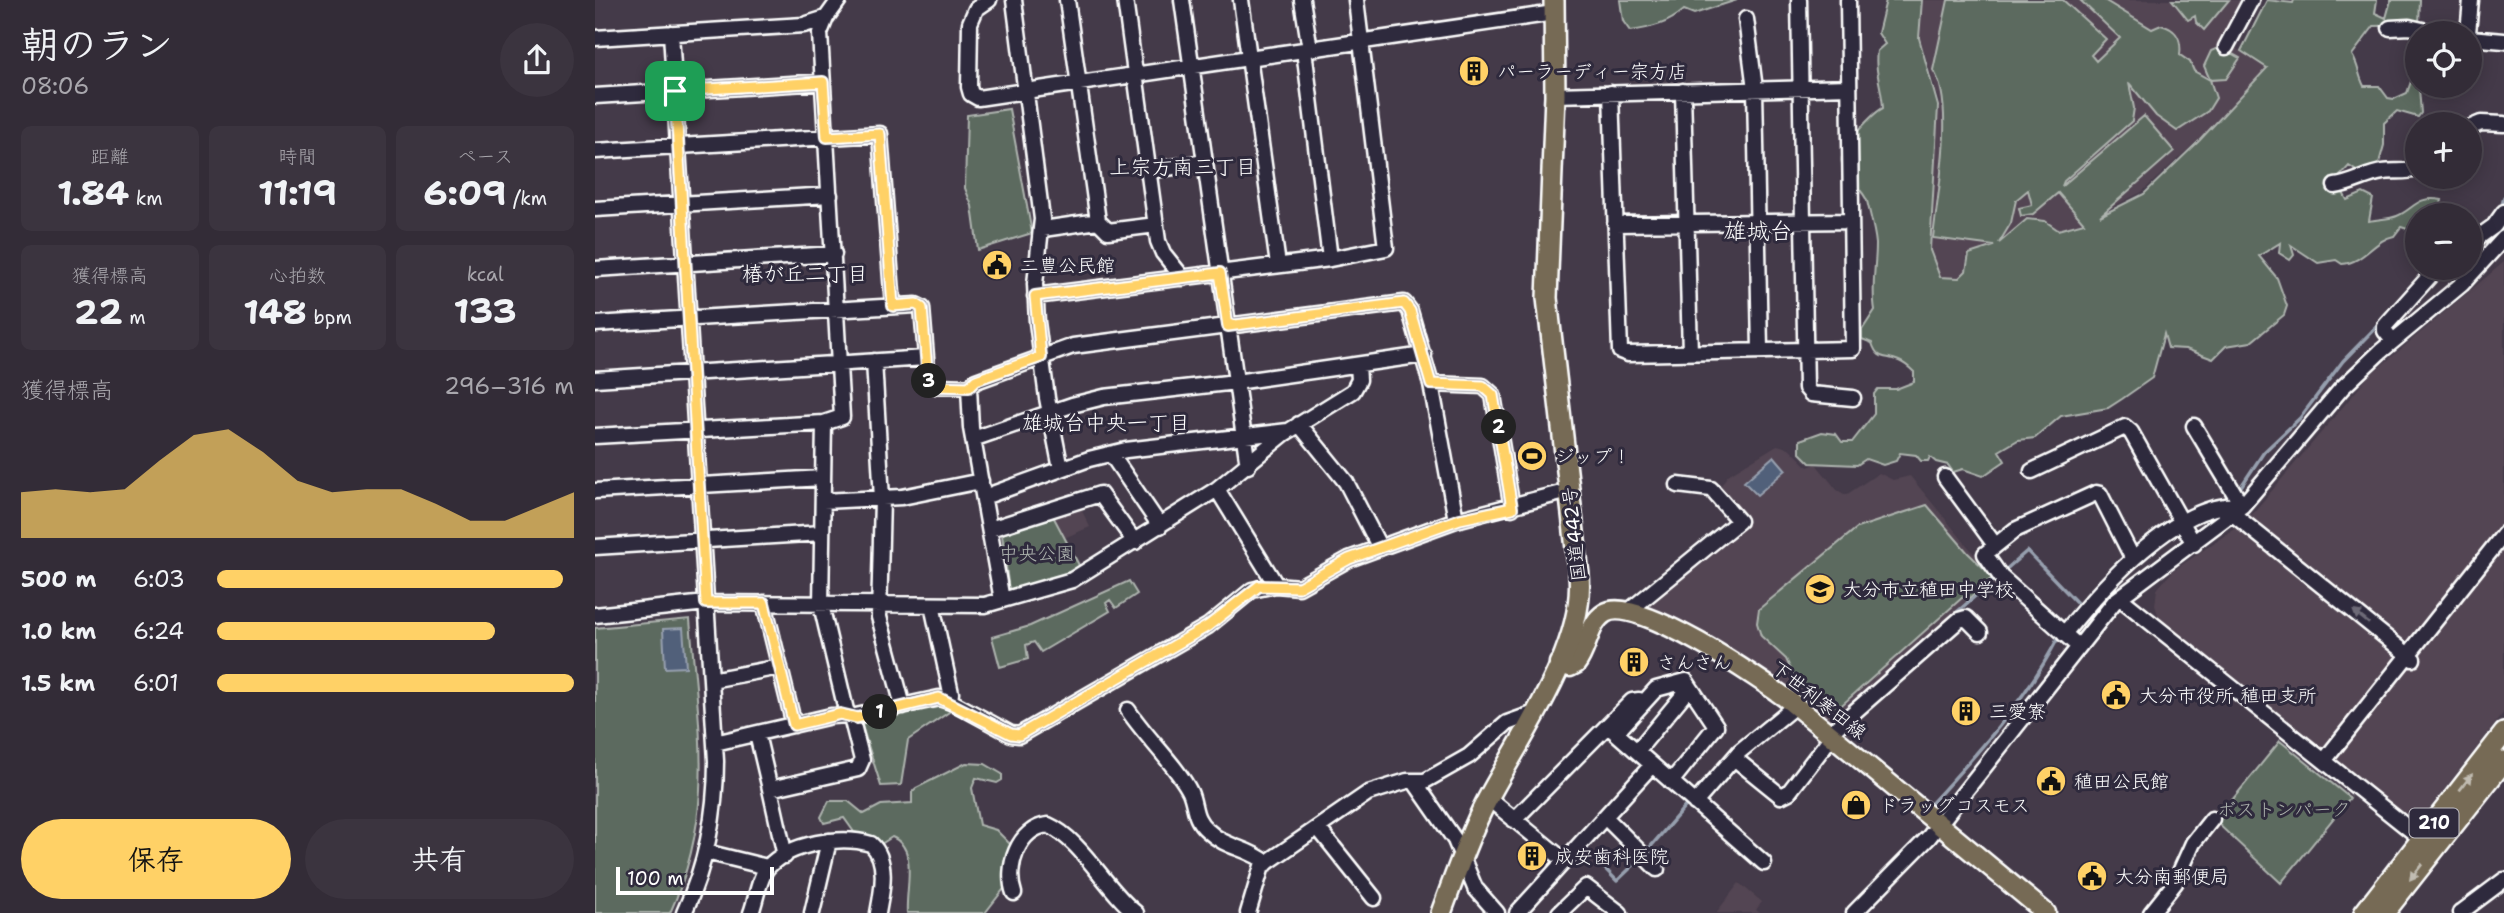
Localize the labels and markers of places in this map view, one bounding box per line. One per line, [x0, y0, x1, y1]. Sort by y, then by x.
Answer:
building icon: パーラーディー宗方店 [1457, 54, 1491, 88]
place label: パーラーディー宗方店 [1497, 59, 1687, 84]
pin [645, 61, 705, 121]
public building icon: 二豊公民館 [980, 248, 1014, 282]
place label: 二豊公民館 [1020, 253, 1115, 278]
pin: 3 [911, 364, 947, 398]
pin: 2 [1481, 410, 1517, 444]
sports icon: ジップ！ [1515, 439, 1549, 473]
place label: ジップ！ [1555, 444, 1631, 469]
school or university icon: 大分市立稙田中学校 [1803, 572, 1837, 606]
place label: 大分市立稙田中学校 [1843, 577, 2014, 602]
building icon: さんさん [1617, 645, 1651, 679]
place label: さんさん [1657, 650, 1732, 675]
public building icon: 大分市役所 稙田支所 [2099, 678, 2133, 712]
place label: 大分市役所 稙田支所 [2139, 683, 2316, 708]
pin: 1 [863, 694, 897, 730]
building icon: 三愛寮 [1949, 694, 1983, 728]
place label: 三愛寮 [1989, 699, 2046, 724]
public building icon: 稙田公民館 [2034, 764, 2068, 798]
place label: 稙田公民館 [2074, 769, 2169, 794]
shop icon: ドラッグコスモス [1839, 788, 1873, 822]
place label: ドラッグコスモス [1879, 793, 2030, 818]
building icon: 成安歯科医院 [1515, 839, 1549, 873]
place label: 成安歯科医院 [1555, 844, 1669, 869]
public building icon: 大分南郵便局 [2075, 859, 2109, 893]
place label: 大分南郵便局 [2115, 864, 2229, 889]

